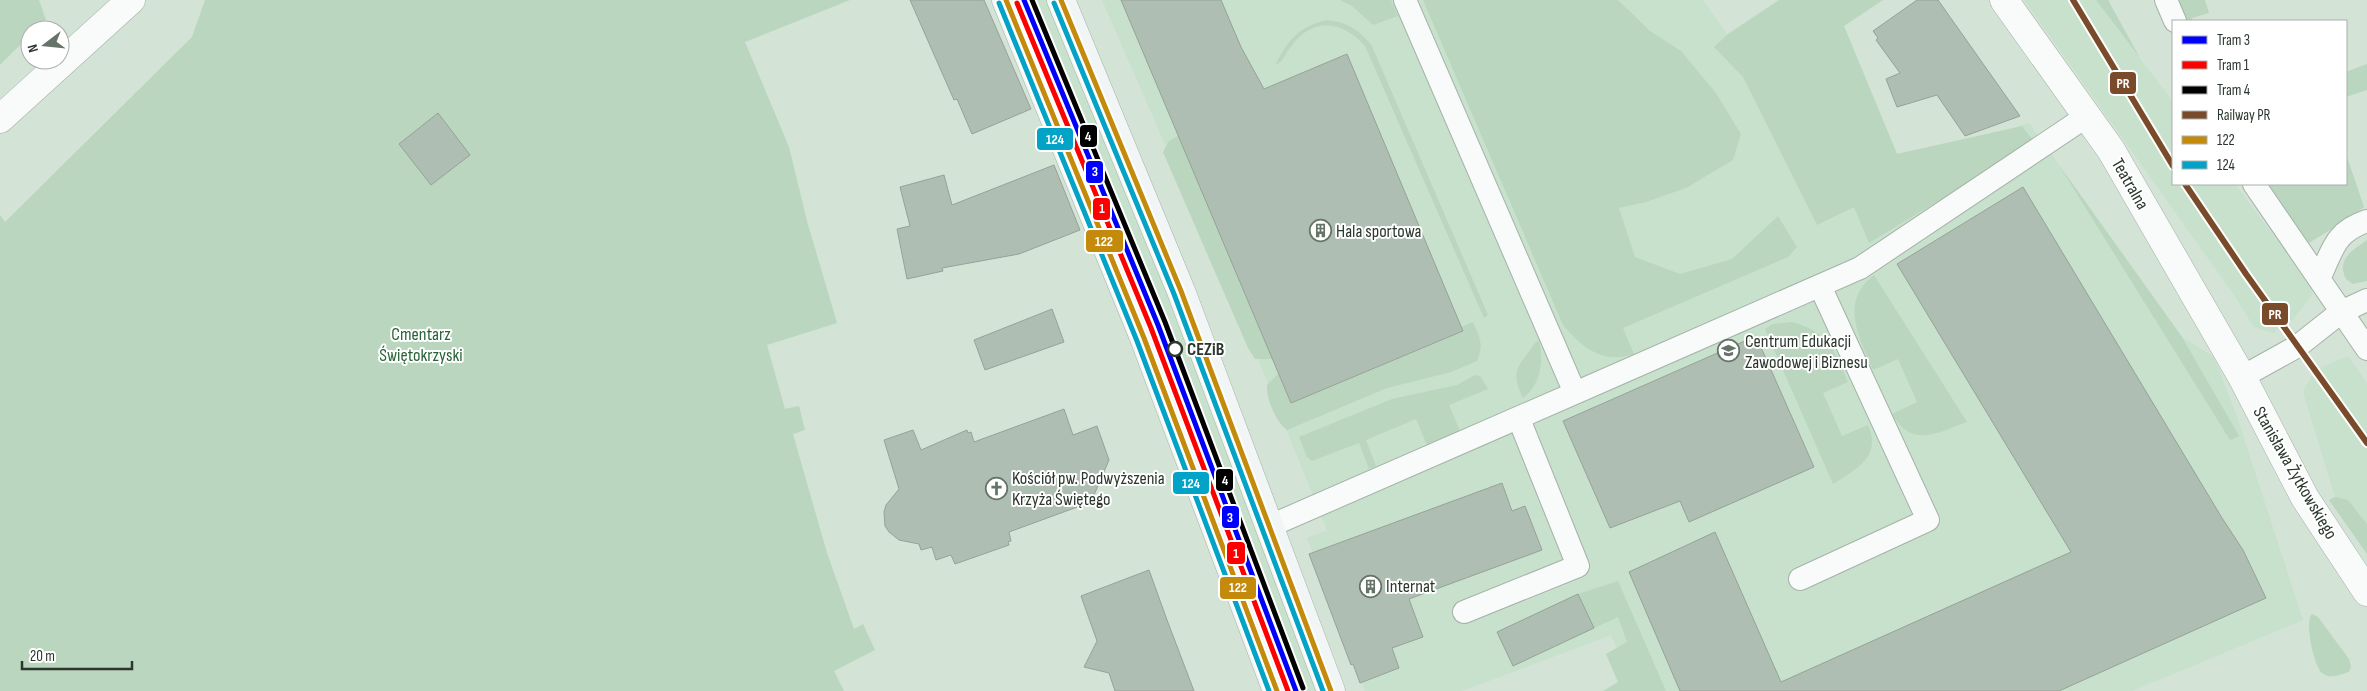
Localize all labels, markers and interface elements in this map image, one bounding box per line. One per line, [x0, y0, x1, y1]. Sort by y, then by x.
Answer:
north arrow [20, 20, 70, 70]
legend [2172, 20, 2347, 185]
text: Tram 3 [2217, 31, 2250, 50]
text: N [24, 43, 42, 54]
text: Tram 1 [2217, 56, 2250, 75]
line badge: PR [2109, 71, 2137, 95]
text: PR [2116, 75, 2130, 92]
text: Tram 4 [2217, 81, 2250, 100]
text: Railway PR [2217, 106, 2270, 125]
line badge: 4 [1079, 124, 1098, 148]
line badge: 124 [1036, 127, 1074, 151]
text: 4 [1085, 128, 1092, 145]
text: 124 [1046, 131, 1065, 148]
text: 122 [2217, 131, 2235, 150]
street label: Teatralna [2107, 155, 2153, 213]
text: 124 [2217, 156, 2235, 175]
line badge: 3 [1085, 160, 1104, 184]
text: 3 [1092, 163, 1098, 180]
line badge: 1 [1092, 197, 1111, 221]
text: 1 [1099, 200, 1105, 217]
building icon: Hala sportowa [1308, 219, 1332, 243]
place label: Hala sportowa [1336, 221, 1422, 242]
line badge: 122 [1085, 229, 1124, 253]
text: 122 [1095, 233, 1113, 250]
line badge: PR [2261, 302, 2289, 326]
text: PR [2268, 306, 2282, 323]
park label: Cmentarz Świętokrzyski [379, 324, 463, 366]
place label: Centrum Edukacji Zawodowej i Biznesu [1745, 331, 1868, 373]
place label: CEZiB [1187, 339, 1225, 360]
school or university icon: Centrum Edukacji Zawodowej i Biznesu [1717, 339, 1741, 363]
marker: CEZiB [1167, 341, 1183, 357]
street label: Stanisława Żytkowskiego [2248, 403, 2342, 543]
place label: Kościół pw. Podwyższenia Krzyża Świętego [1012, 468, 1165, 510]
line badge: 4 [1215, 468, 1234, 492]
line badge: 124 [1172, 471, 1210, 495]
text: 4 [1222, 472, 1229, 489]
text: 124 [1182, 475, 1201, 492]
church icon: Kościół pw. Podwyższenia Krzyża Świętego [984, 476, 1008, 500]
line badge: 3 [1221, 505, 1240, 529]
text: 3 [1227, 509, 1233, 526]
line badge: 1 [1226, 541, 1246, 565]
text: 1 [1233, 545, 1239, 562]
building icon: Internat [1358, 574, 1382, 598]
line badge: 122 [1219, 576, 1257, 600]
place label: Internat [1386, 576, 1436, 597]
text: 122 [1229, 579, 1247, 596]
scale bar [22, 638, 132, 670]
text: 20 m [30, 647, 55, 666]

